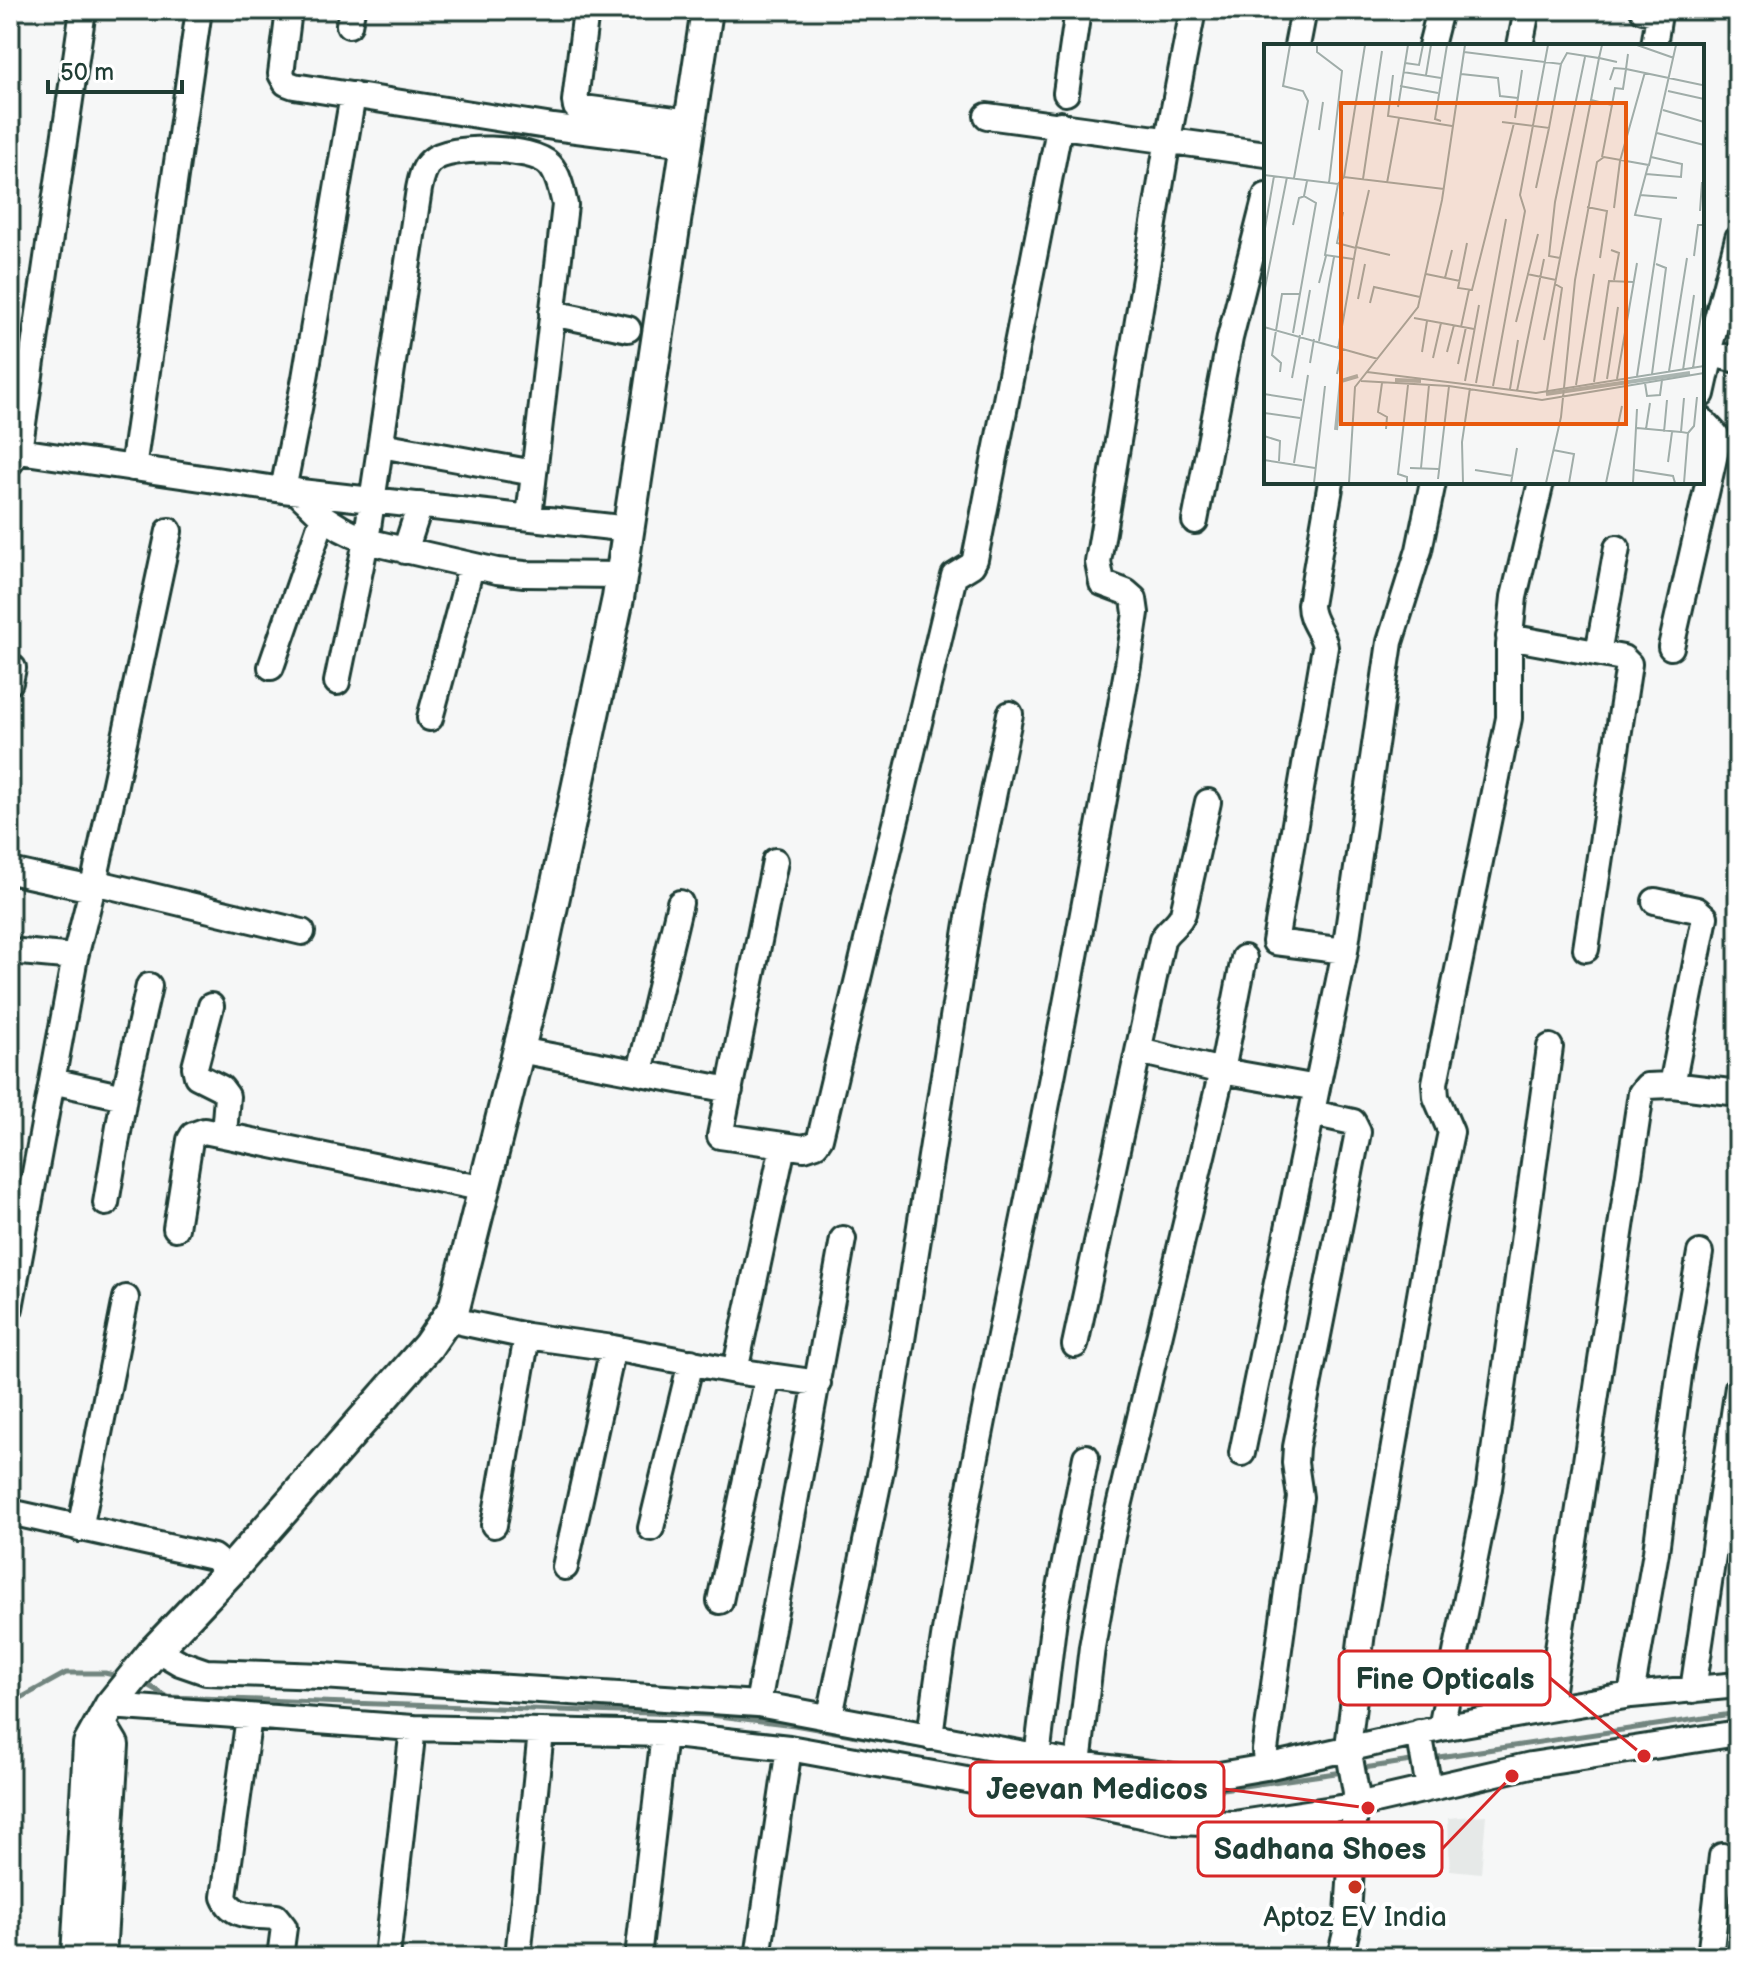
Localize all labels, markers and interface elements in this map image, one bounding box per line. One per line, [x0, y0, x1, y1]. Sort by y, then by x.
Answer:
scale bar [48, 44, 182, 94]
inset map [1264, 44, 1704, 484]
text: 50 m [60, 58, 114, 87]
callout: Fine Opticals [1339, 1651, 1550, 1705]
text: Fine Opticals [1355, 1662, 1535, 1698]
callout: Jeevan Medicos [970, 1762, 1224, 1816]
text: Jeevan Medicos [986, 1772, 1208, 1808]
callout: Sadhana Shoes [1198, 1822, 1442, 1876]
text: Sadhana Shoes [1214, 1832, 1426, 1868]
marker: Aptoz EV India [1346, 1878, 1364, 1896]
place label: Aptoz EV India [1263, 1901, 1447, 1934]

